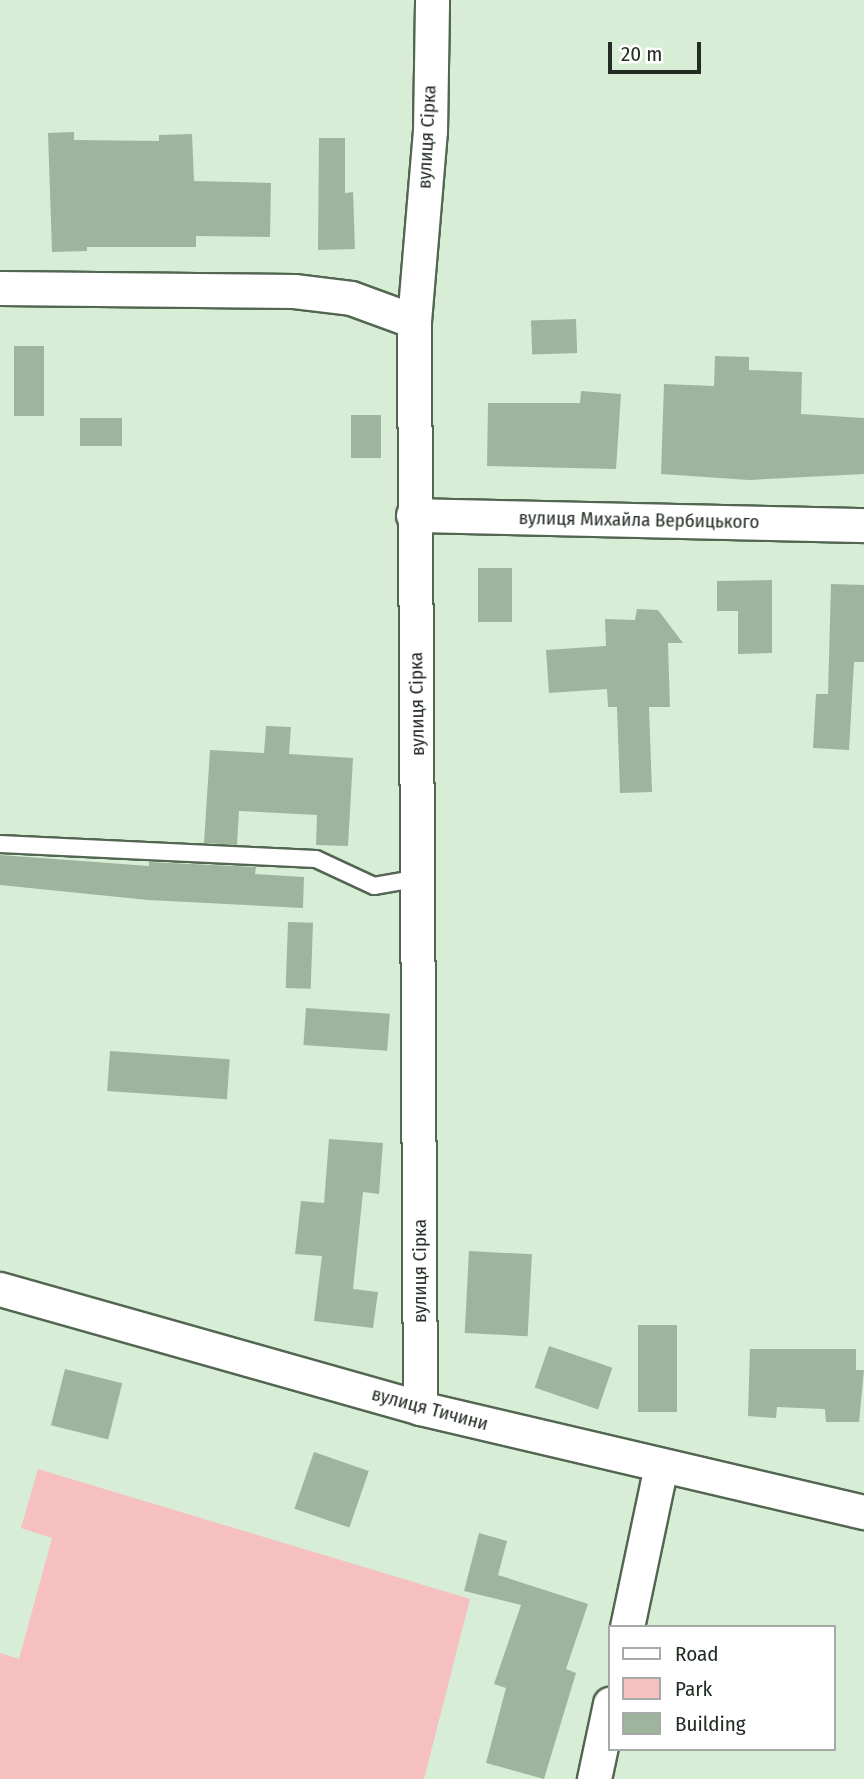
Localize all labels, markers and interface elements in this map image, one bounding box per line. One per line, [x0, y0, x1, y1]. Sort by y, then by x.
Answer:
scale bar [612, 28, 705, 72]
text: 20 m [621, 41, 662, 67]
street label: вулиця Сірка [413, 85, 441, 189]
street label: вулиця Михайла Вербицького [518, 507, 760, 533]
street label: вулиця Сірка [405, 652, 429, 756]
street label: вулиця Сірка [409, 1219, 431, 1323]
street label: вулиця Тичини [369, 1382, 491, 1436]
legend [608, 1625, 836, 1751]
text: Road [675, 1641, 719, 1667]
text: Park [675, 1676, 712, 1702]
text: Building [675, 1711, 746, 1737]

